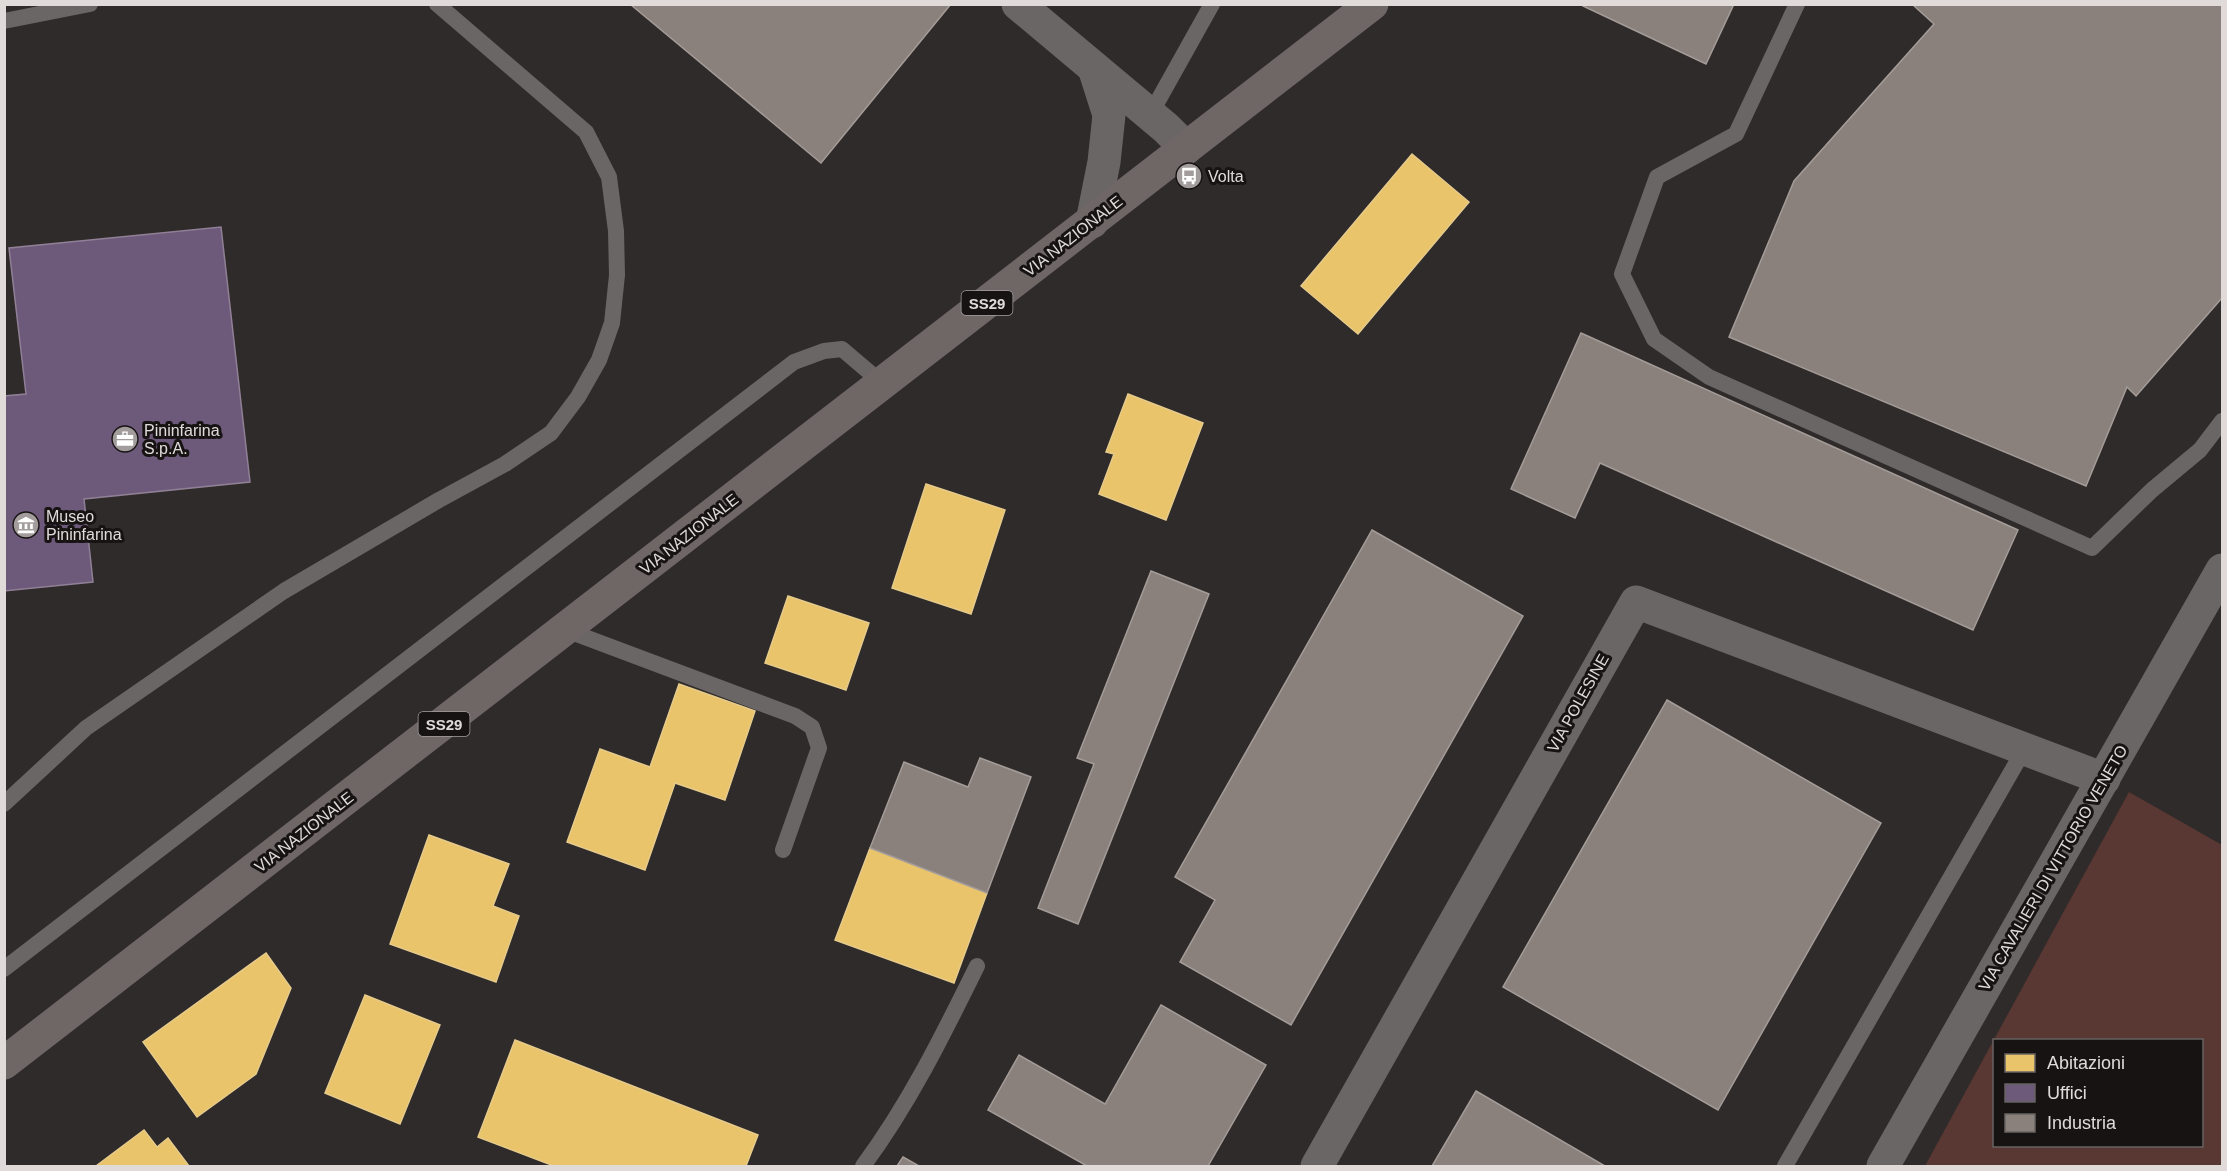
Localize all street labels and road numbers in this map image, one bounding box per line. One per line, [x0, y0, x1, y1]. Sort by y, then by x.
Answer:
street label: VIA NAZIONALE [1020, 192, 1126, 280]
road number: SS29 [962, 291, 1012, 315]
street label: VIA NAZIONALE [636, 490, 742, 578]
street label: VIA POLESINE [1544, 651, 1612, 755]
road number: SS29 [418, 712, 470, 736]
street label: VIA CAVALIERI DI VITTORIO VENETO [1975, 742, 2131, 994]
street label: VIA NAZIONALE [251, 788, 357, 876]

